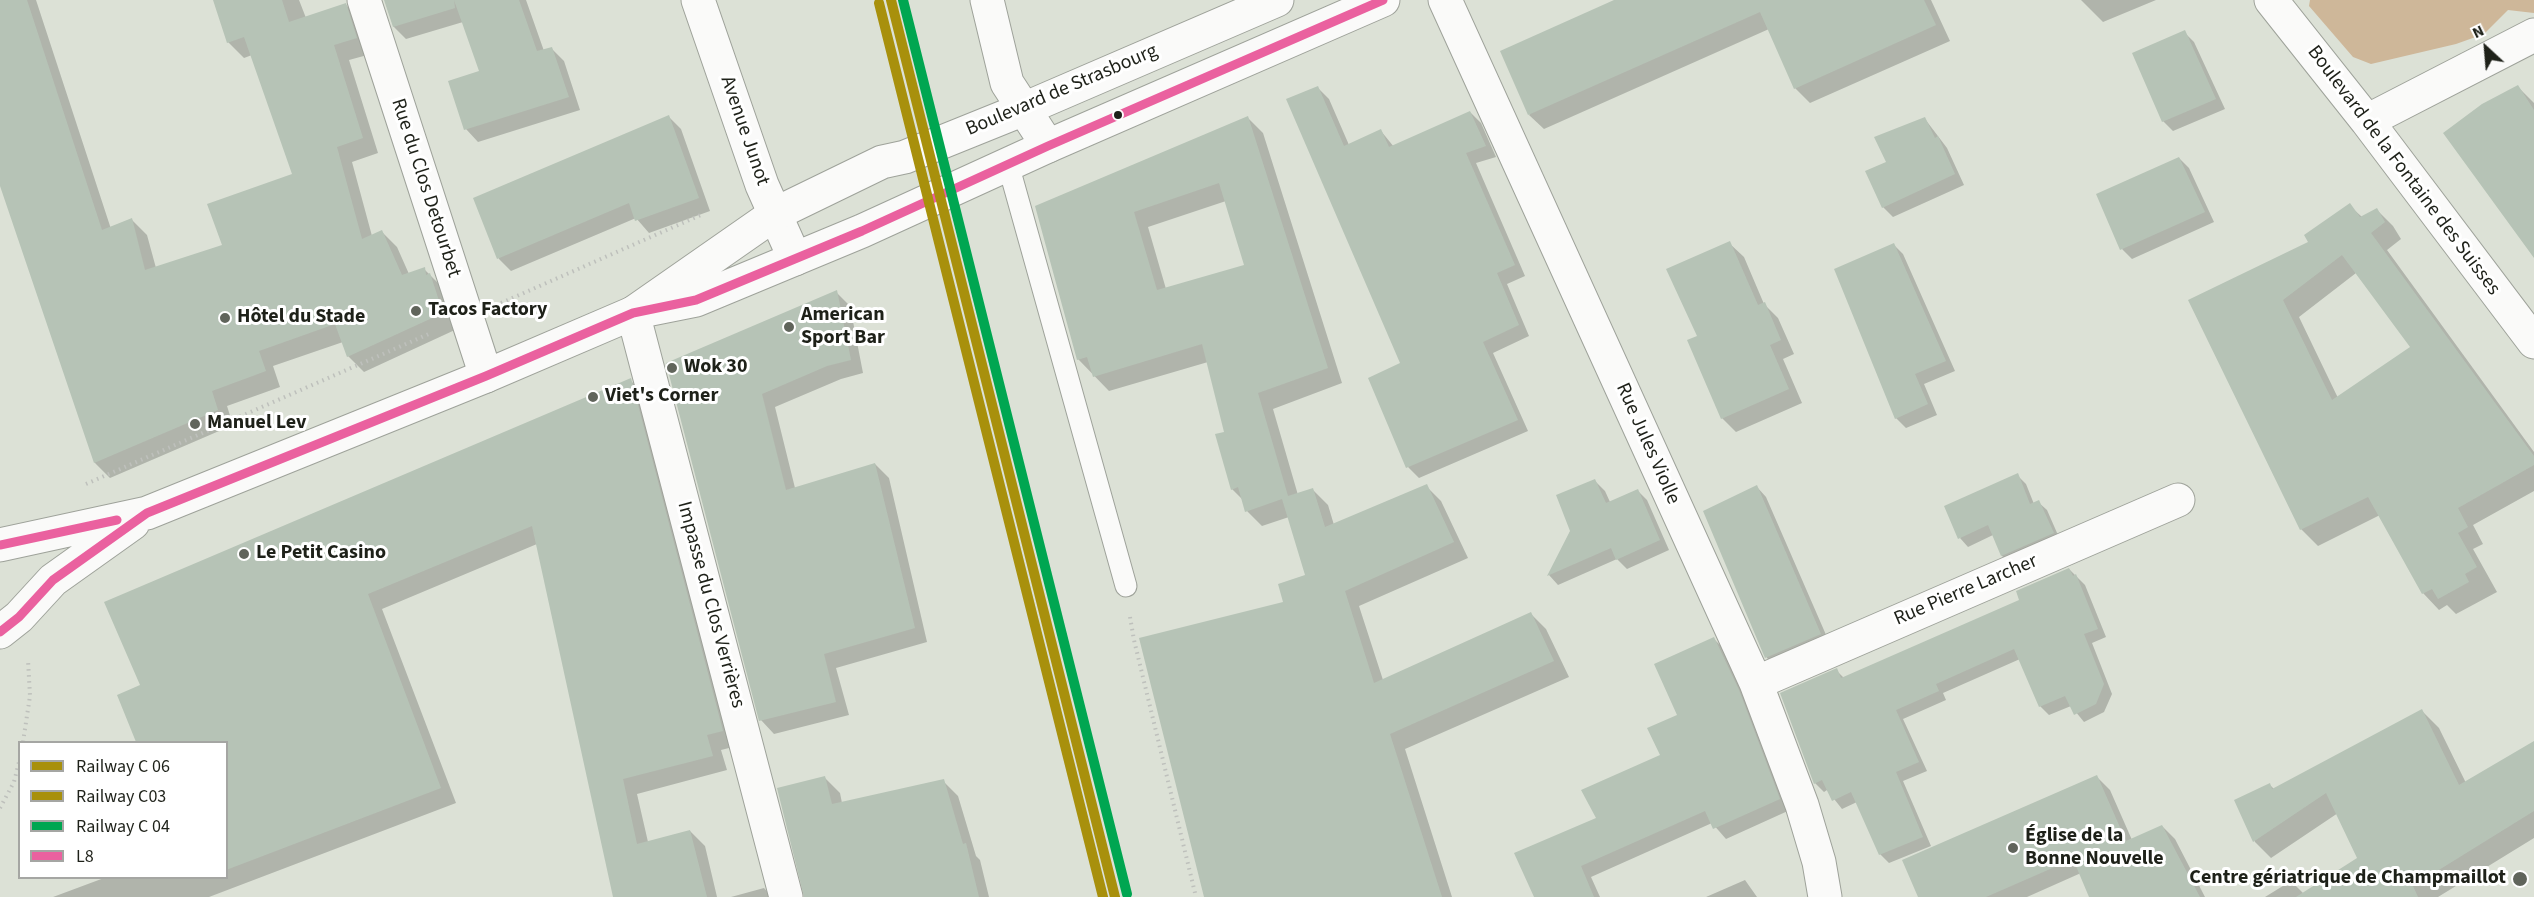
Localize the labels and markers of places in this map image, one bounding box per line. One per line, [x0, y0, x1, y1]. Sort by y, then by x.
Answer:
unlabelled marker [1112, 109, 1124, 121]
place label: Tacos Factory [428, 299, 547, 323]
marker: Tacos Factory [409, 304, 423, 318]
place label: American Sport Bar [801, 304, 885, 351]
place label: Hôtel du Stade [237, 306, 365, 330]
marker: Hôtel du Stade [218, 311, 232, 325]
marker: American Sport Bar [782, 320, 796, 334]
place label: Wok 30 [684, 356, 747, 380]
marker: Wok 30 [665, 361, 679, 375]
place label: Viet's Corner [605, 385, 718, 409]
marker: Viet's Corner [586, 390, 600, 404]
place label: Manuel Lev [207, 412, 306, 436]
marker: Manuel Lev [188, 417, 202, 431]
place label: Le Petit Casino [256, 542, 386, 566]
marker: Le Petit Casino [237, 547, 251, 561]
place label: Église de la Bonne Nouvelle [2025, 825, 2164, 872]
marker: Église de la Bonne Nouvelle [2006, 841, 2020, 855]
place label: Centre gériatrique de Champmaillot [2189, 867, 2506, 891]
marker: Centre gériatrique de Champmaillot [2511, 870, 2529, 888]

